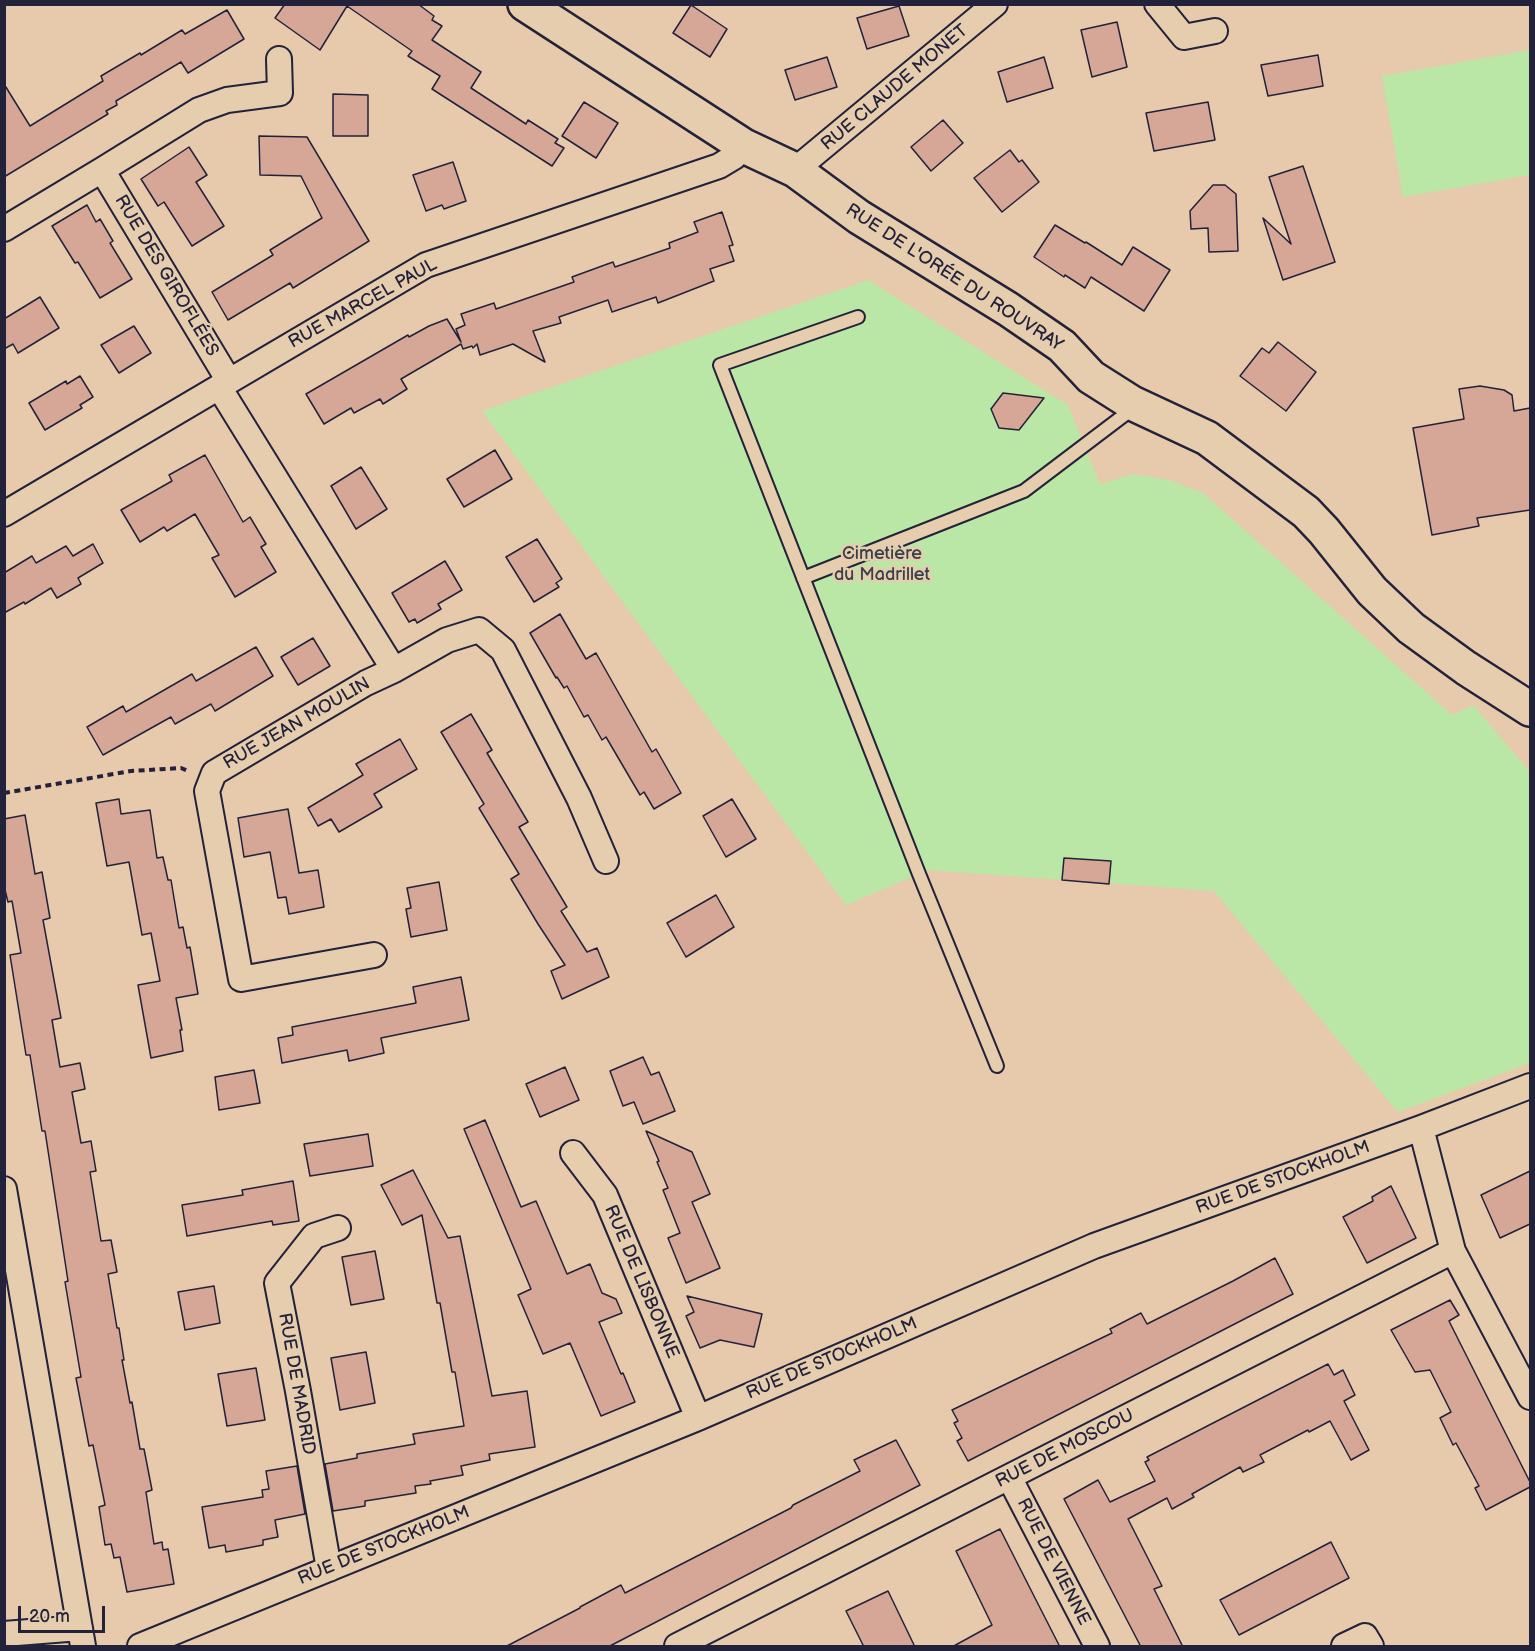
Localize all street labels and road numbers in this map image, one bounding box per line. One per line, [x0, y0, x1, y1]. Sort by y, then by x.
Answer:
street label: RUE CLAUDE MONET [817, 20, 973, 156]
street label: RUE DES GIROFLÉES [109, 191, 223, 361]
street label: RUE DE L'ORÉE DU ROUVRAY [841, 200, 1067, 356]
street label: RUE MARCEL PAUL [285, 254, 441, 354]
street label: RUE JEAN MOULIN [220, 673, 374, 775]
street label: RUE DE STOCKHOLM [1193, 1136, 1373, 1220]
street label: RUE DE LISBONNE [599, 1202, 683, 1362]
street label: RUE DE MADRID [273, 1311, 319, 1457]
street label: RUE DE STOCKHOLM [743, 1313, 921, 1405]
street label: RUE DE MOSCOU [992, 1405, 1138, 1493]
street label: RUE DE VIENNE [1012, 1495, 1094, 1629]
street label: RUE DE STOCKHOLM [295, 1502, 473, 1590]

